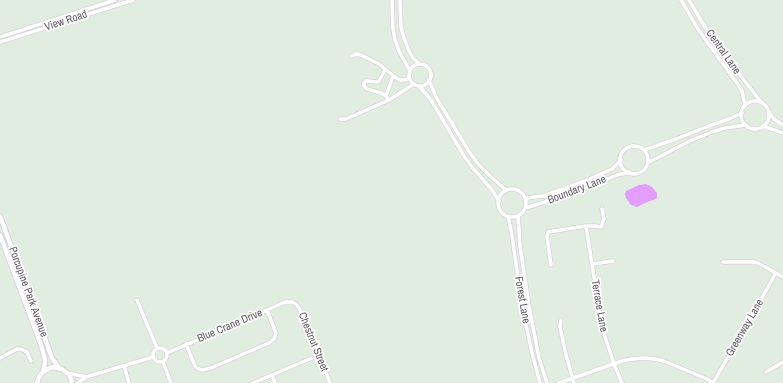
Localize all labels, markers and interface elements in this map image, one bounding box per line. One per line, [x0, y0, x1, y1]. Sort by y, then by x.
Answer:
street label: View Road [43, 8, 89, 34]
street label: Central Lane [703, 27, 743, 77]
street label: Boundary Lane [546, 173, 608, 207]
street label: Porcupine Park Avenue [6, 245, 50, 339]
street label: Forest Lane [511, 275, 533, 325]
street label: Terrace Lane [588, 279, 610, 333]
street label: Greenway Lane [723, 297, 767, 359]
street label: Blue Crane Drive [196, 306, 264, 346]
street label: Chestnut Street [295, 310, 331, 374]

